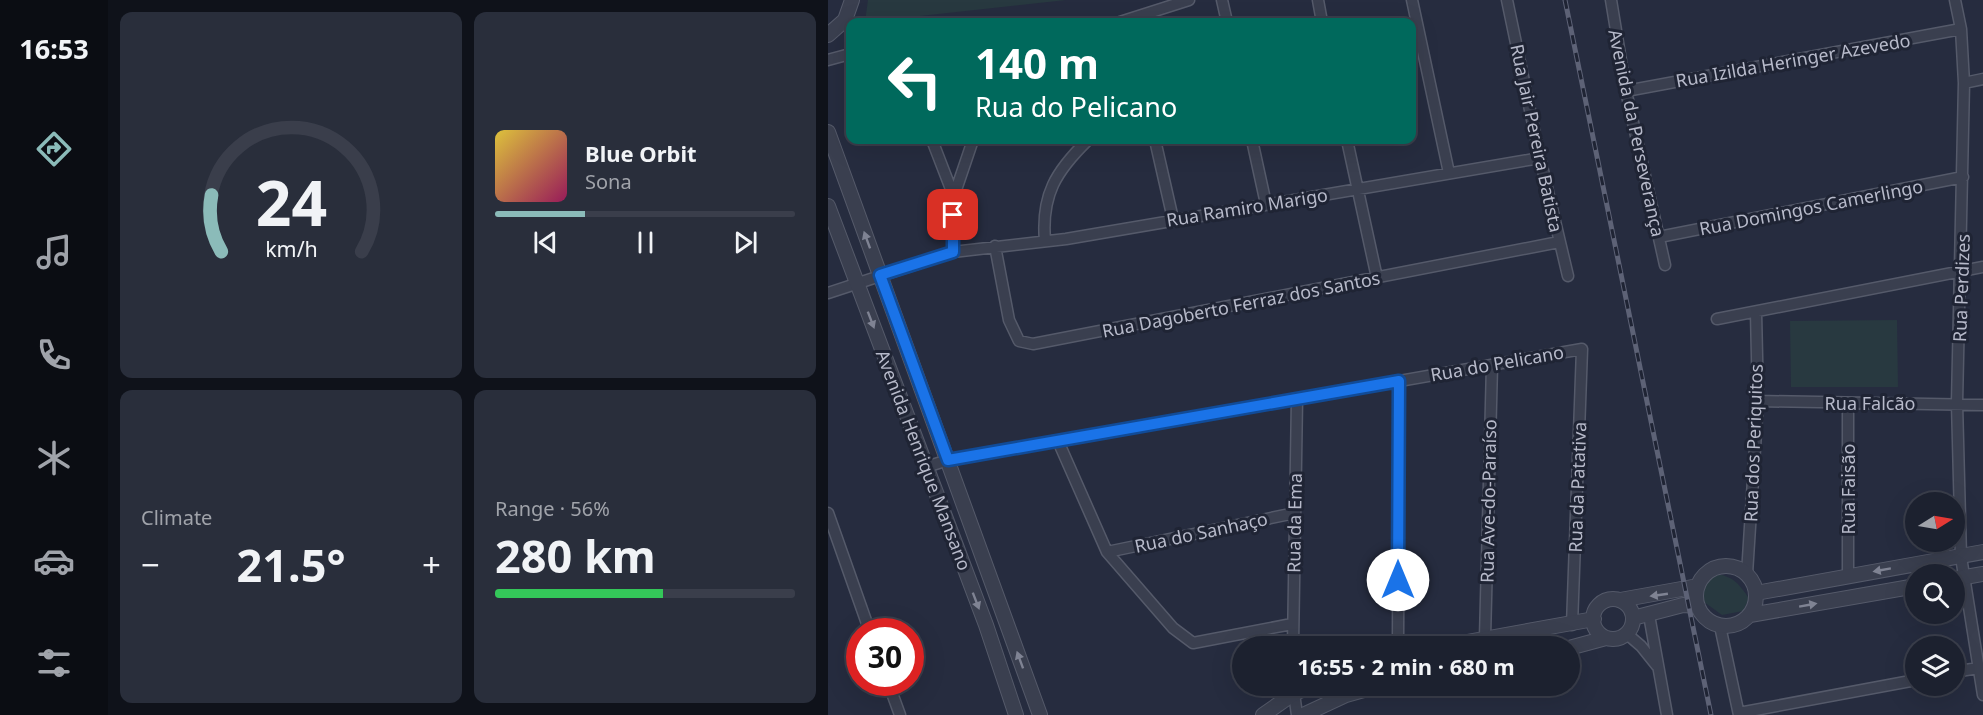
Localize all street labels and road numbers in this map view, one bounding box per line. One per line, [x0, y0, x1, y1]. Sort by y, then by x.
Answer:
street label: Avenida da Perseverança [1603, 27, 1671, 239]
street label: Rua Izilda Heringer Azevedo [1674, 28, 1912, 92]
street label: Rua Jair Pereira Batista [1505, 42, 1569, 234]
street label: Rua Domingos Camerlingo [1697, 174, 1925, 240]
street label: Rua Ramiro Marigo [1165, 182, 1329, 232]
street label: Rua Perdizes [1947, 234, 1975, 342]
street label: Rua Dagoberto Ferraz dos Santos [1100, 265, 1382, 343]
street label: Rua do Pelicano [1429, 339, 1565, 387]
street label: Avenida Henrique Mansano [871, 346, 977, 574]
street label: Rua dos Periquitos [1738, 363, 1768, 523]
street label: Rua Falcão [1825, 391, 1915, 415]
street label: Rua Ave-do-Paraíso [1475, 419, 1501, 583]
street label: Rua da Patativa [1563, 421, 1591, 553]
street label: Rua Faisão [1836, 444, 1860, 534]
street label: Rua da Ema [1281, 473, 1307, 573]
street label: Rua do Sanhaço [1132, 506, 1270, 558]

